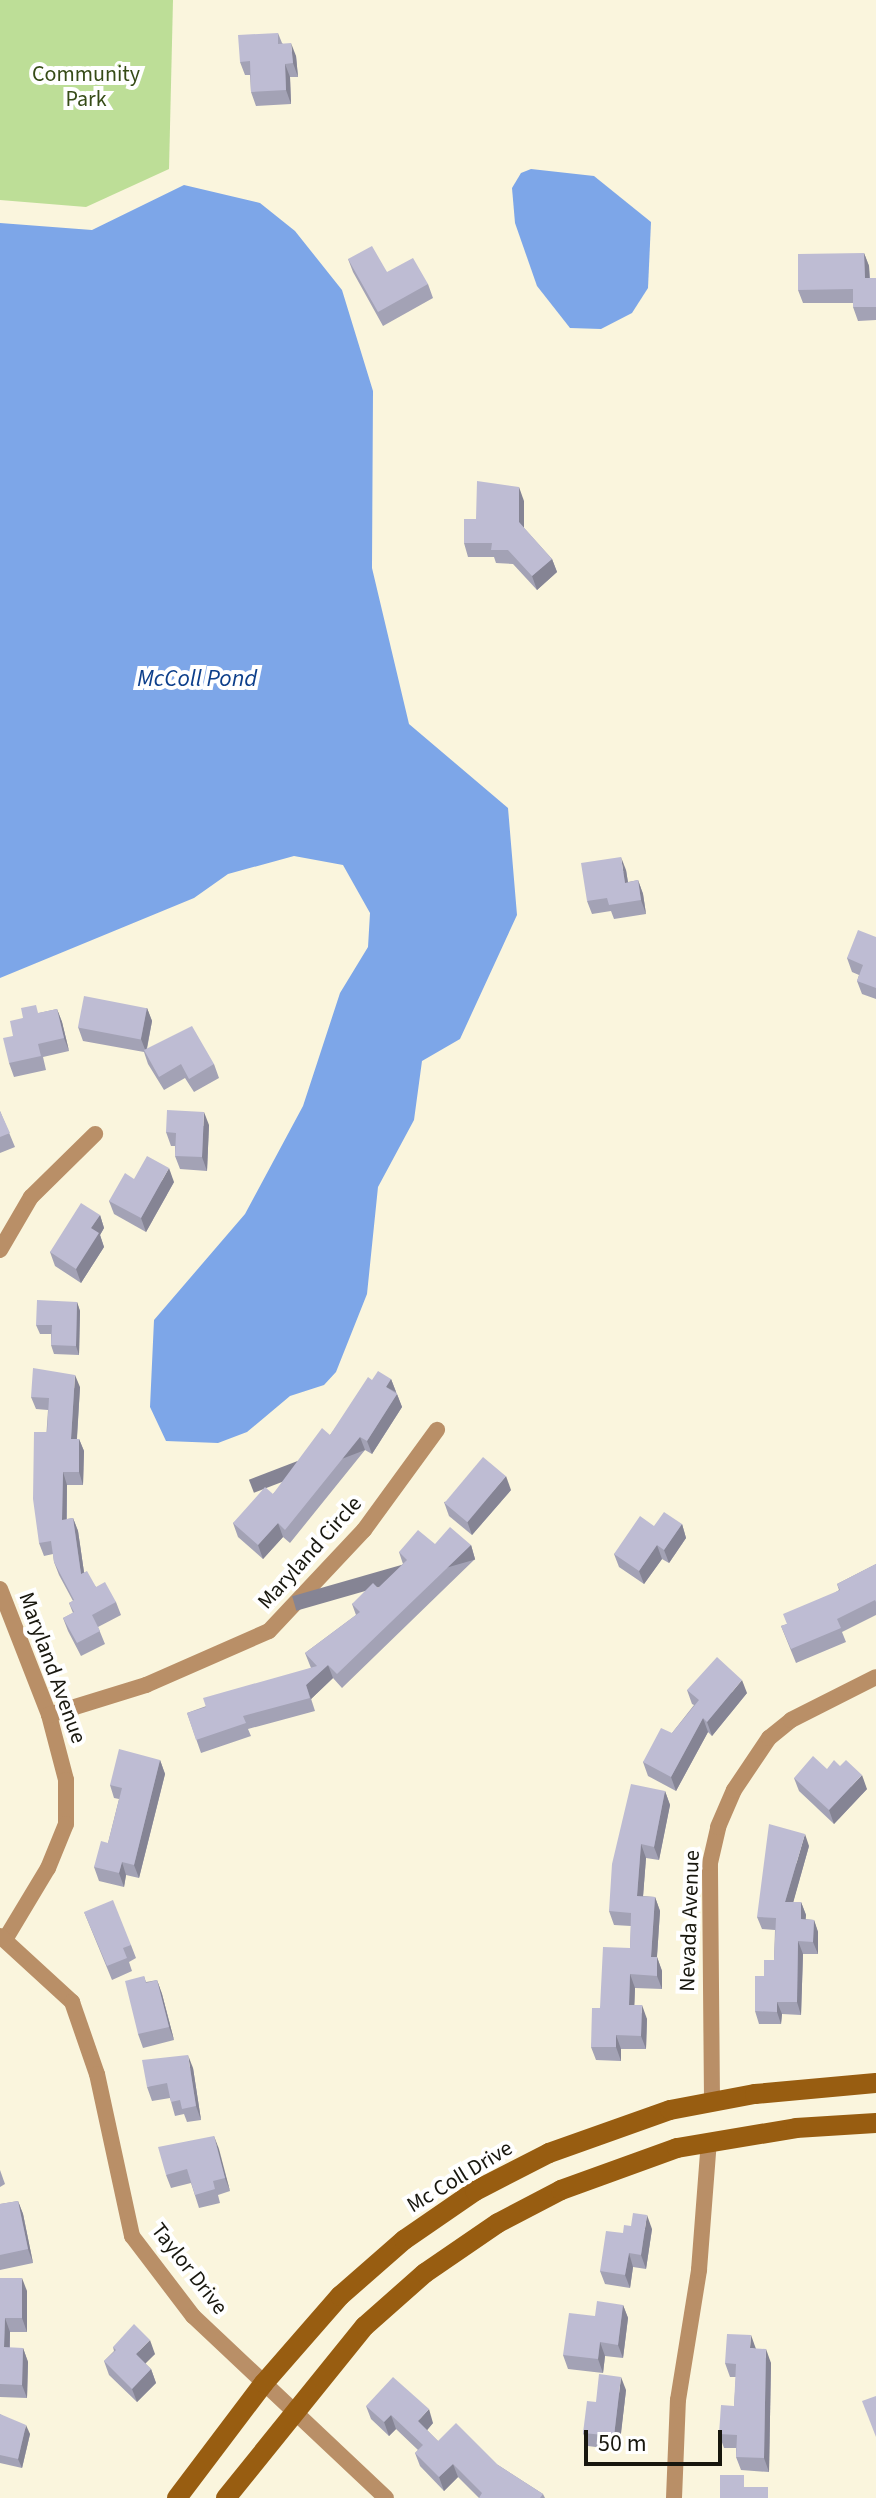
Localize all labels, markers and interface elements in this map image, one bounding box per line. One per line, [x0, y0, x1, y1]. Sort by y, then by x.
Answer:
park label: Community Park [32, 61, 140, 112]
water label: McColl Pond [137, 665, 257, 693]
street label: Maryland Circle [252, 1491, 368, 1615]
street label: Maryland Avenue [12, 1589, 92, 1747]
street label: Nevada Avenue [674, 1850, 706, 1992]
street label: Mc Coll Drive [403, 2135, 517, 2219]
street label: Taylor Drive [145, 2218, 233, 2320]
scale bar [588, 2414, 726, 2464]
text: 50 m [598, 2426, 647, 2461]

